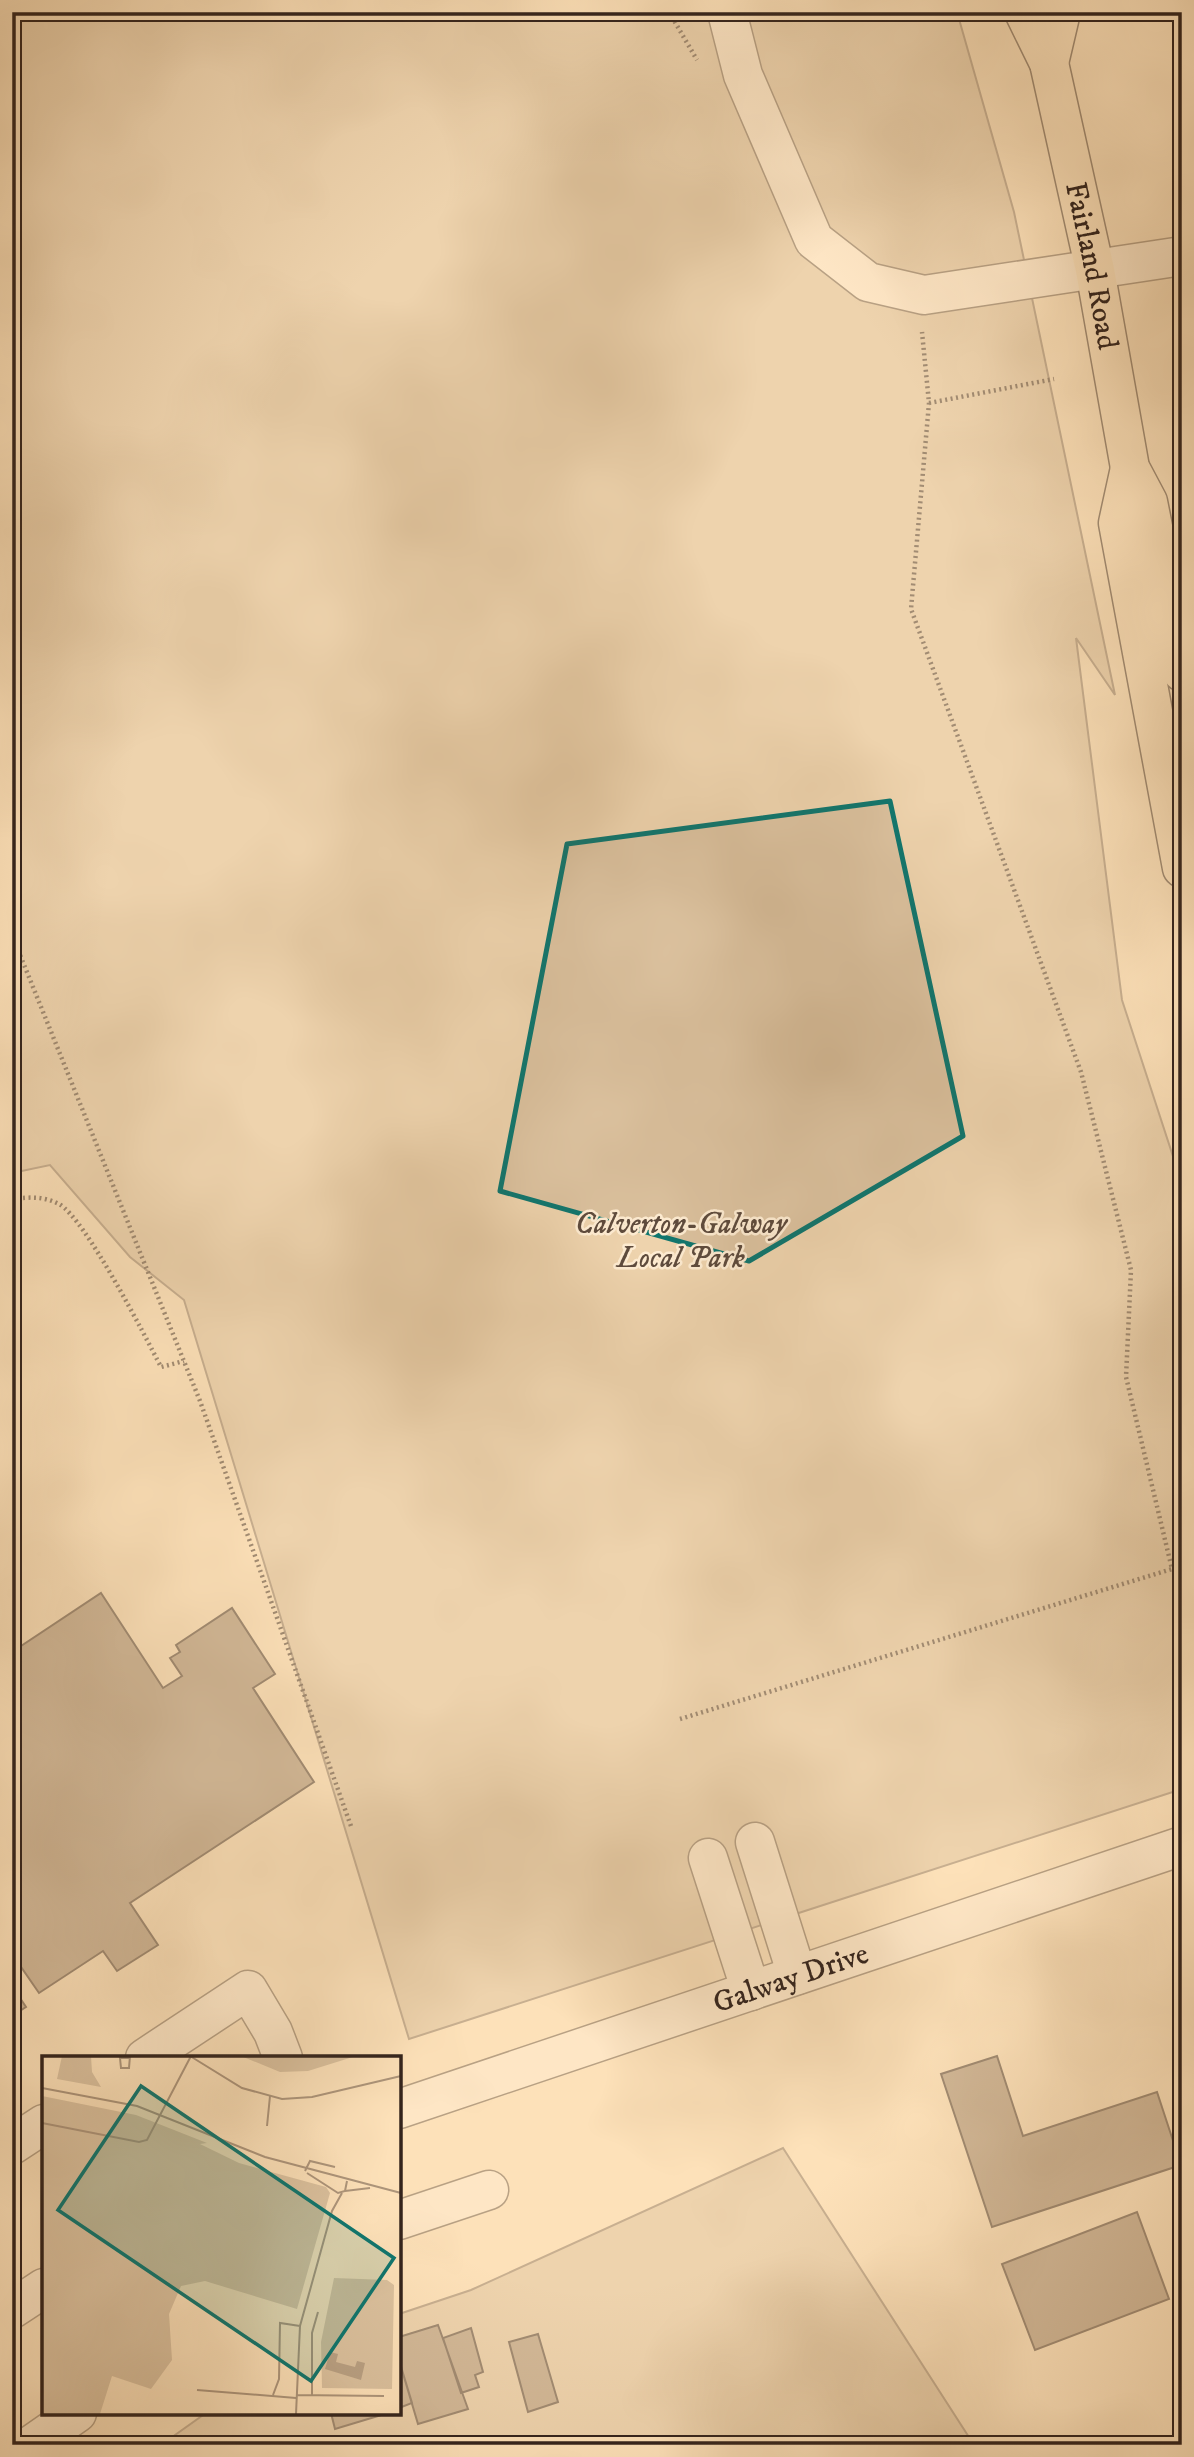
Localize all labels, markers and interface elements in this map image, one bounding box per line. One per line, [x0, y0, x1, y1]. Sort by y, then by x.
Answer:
street label: Fairland Road [1056, 179, 1126, 352]
park label: Calverton-Galway Local Park [575, 1206, 789, 1277]
street label: Galway Drive [708, 1936, 874, 2022]
inset map [42, 2056, 401, 2415]

